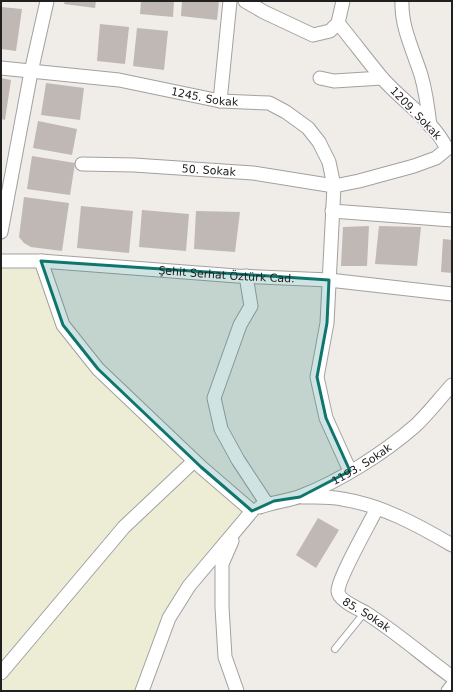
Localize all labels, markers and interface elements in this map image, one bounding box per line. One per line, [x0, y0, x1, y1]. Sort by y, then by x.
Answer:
street label: 1209. Sokak [387, 84, 444, 143]
street label: 1245. Sokak [170, 85, 239, 109]
street label: 50. Sokak [181, 162, 237, 179]
street label: Şehit Serhat Öztürk Cad. [158, 264, 295, 285]
street label: 1193. Sokak [330, 441, 395, 488]
street label: 85. Sokak [340, 595, 393, 635]

